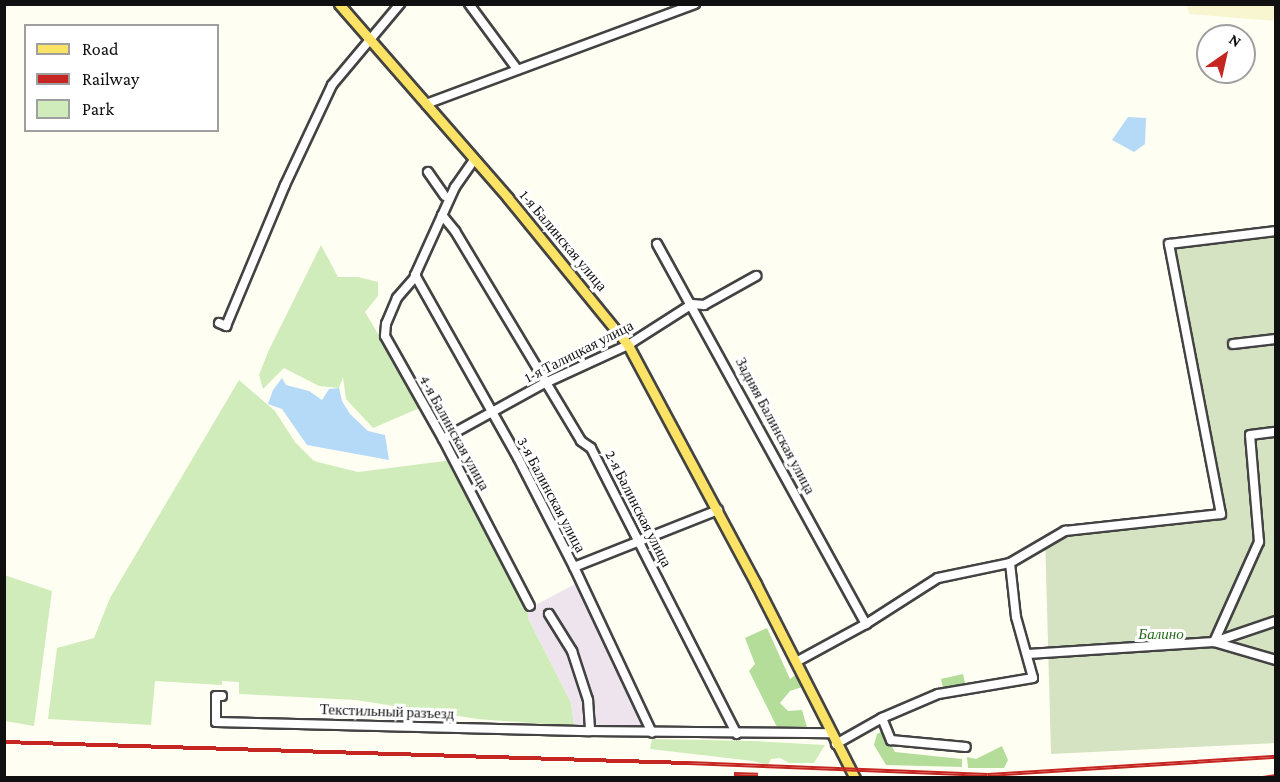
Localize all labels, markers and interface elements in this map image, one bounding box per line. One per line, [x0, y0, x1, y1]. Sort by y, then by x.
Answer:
legend [24, 24, 219, 132]
north arrow [1196, 24, 1256, 84]
text: N [1226, 30, 1245, 50]
text: Road [82, 39, 119, 59]
text: Railway [82, 69, 139, 89]
text: Park [82, 99, 114, 119]
street label: 1-я Балинская улица [516, 187, 610, 295]
street label: 1-я Талицкая улица [522, 317, 636, 387]
street label: Задняя Балинская улица [731, 354, 819, 498]
street label: 4-я Балинская улица [415, 372, 493, 494]
street label: 3-я Балинская улица [513, 434, 589, 556]
street label: 2-я Балинская улица [601, 448, 675, 570]
park label: Балино [1138, 626, 1184, 644]
street label: Текстильный разъезд [320, 701, 454, 723]

